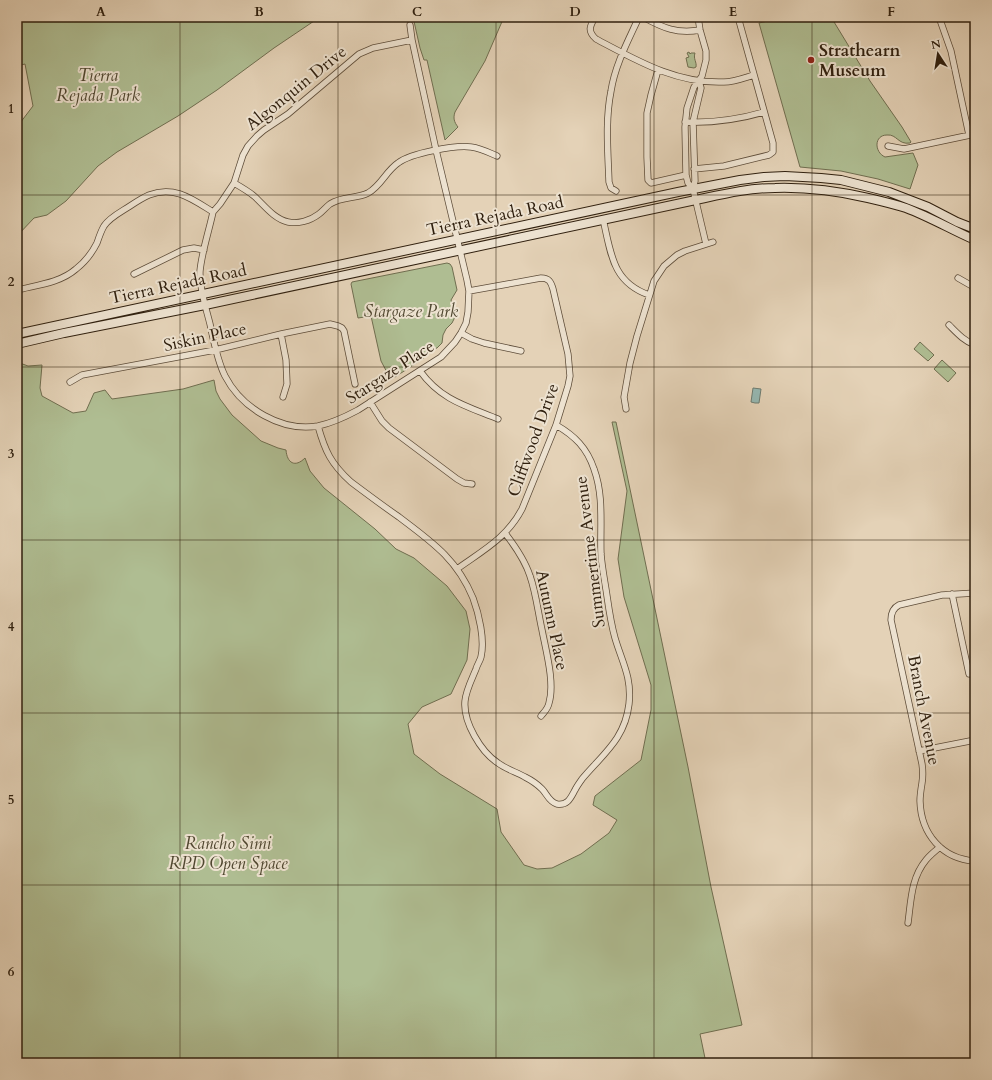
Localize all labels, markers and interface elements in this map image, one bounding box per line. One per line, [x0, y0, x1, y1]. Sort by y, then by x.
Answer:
text: A [96, 3, 106, 21]
text: B [254, 3, 264, 21]
text: C [412, 3, 422, 21]
text: D [569, 3, 581, 21]
text: E [729, 3, 737, 21]
text: F [887, 3, 895, 21]
north arrow [918, 34, 958, 74]
text: N [930, 36, 943, 53]
place label: Strathearn Museum [819, 39, 900, 82]
street label: Algonquin Drive [241, 40, 351, 136]
marker: Strathearn Museum [806, 55, 816, 65]
park label: Tierra Rejada Park [56, 64, 140, 107]
text: 1 [8, 100, 14, 118]
street label: Tierra Rejada Road [425, 190, 565, 242]
street label: Tierra Rejada Road [108, 258, 248, 310]
text: 2 [8, 273, 15, 291]
park label: Stargaze Park [364, 300, 459, 323]
street label: Siskin Place [161, 317, 249, 357]
street label: Stargaze Place [341, 335, 439, 409]
street label: Cliffwood Drive [502, 380, 564, 500]
text: 3 [8, 445, 15, 463]
street label: Summertime Avenue [569, 475, 611, 629]
street label: Autumn Place [530, 568, 574, 672]
text: 4 [8, 618, 15, 636]
street label: Branch Avenue [902, 653, 946, 767]
text: 5 [8, 791, 14, 809]
park label: Rancho Simi RPD Open Space [168, 832, 288, 875]
text: 6 [8, 963, 15, 981]

